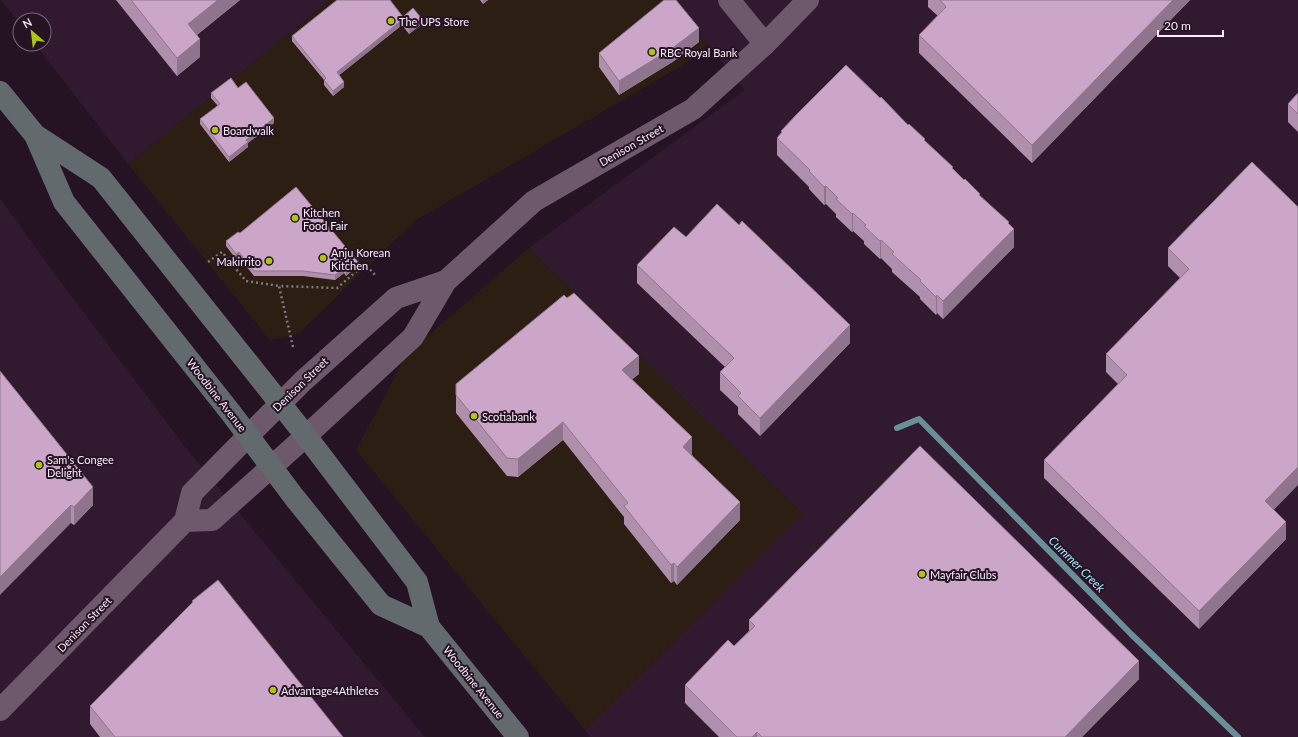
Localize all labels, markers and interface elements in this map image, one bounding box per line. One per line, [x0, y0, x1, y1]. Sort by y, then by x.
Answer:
north arrow [12, 12, 52, 52]
scale bar [1158, 12, 1223, 38]
text: N [20, 15, 34, 30]
place label: The UPS Store [399, 15, 469, 28]
marker: The UPS Store [386, 16, 396, 26]
text: 20 m [1164, 18, 1191, 33]
place label: RBC Royal Bank [660, 46, 738, 59]
marker: RBC Royal Bank [647, 47, 657, 57]
street label: Denison Street [597, 121, 665, 169]
place label: Boardwalk [223, 124, 274, 137]
marker: Boardwalk [210, 125, 220, 135]
place label: Kitchen Food Fair [303, 206, 348, 232]
marker: Kitchen Food Fair [290, 213, 300, 223]
place label: Anju Korean Kitchen [331, 246, 390, 272]
marker: Anju Korean Kitchen [318, 253, 328, 263]
place label: Makirrito [216, 255, 261, 268]
marker: Makirrito [264, 256, 274, 266]
street label: Denison Street [270, 354, 330, 414]
street label: Woodbine Avenue [184, 356, 250, 434]
place label: Scotiabank [482, 410, 535, 423]
marker: Scotiabank [469, 411, 479, 421]
place label: Sam's Congee Delight [47, 453, 114, 479]
marker: Sam's Congee Delight [34, 460, 44, 470]
water label: Cummer Creek [1046, 533, 1109, 596]
place label: Mayfair Clubs [930, 568, 997, 581]
marker: Mayfair Clubs [917, 569, 927, 579]
street label: Denison Street [54, 594, 114, 654]
street label: Woodbine Avenue [441, 643, 507, 721]
place label: Advantage4Athletes [281, 684, 379, 697]
marker: Advantage4Athletes [268, 685, 278, 695]

